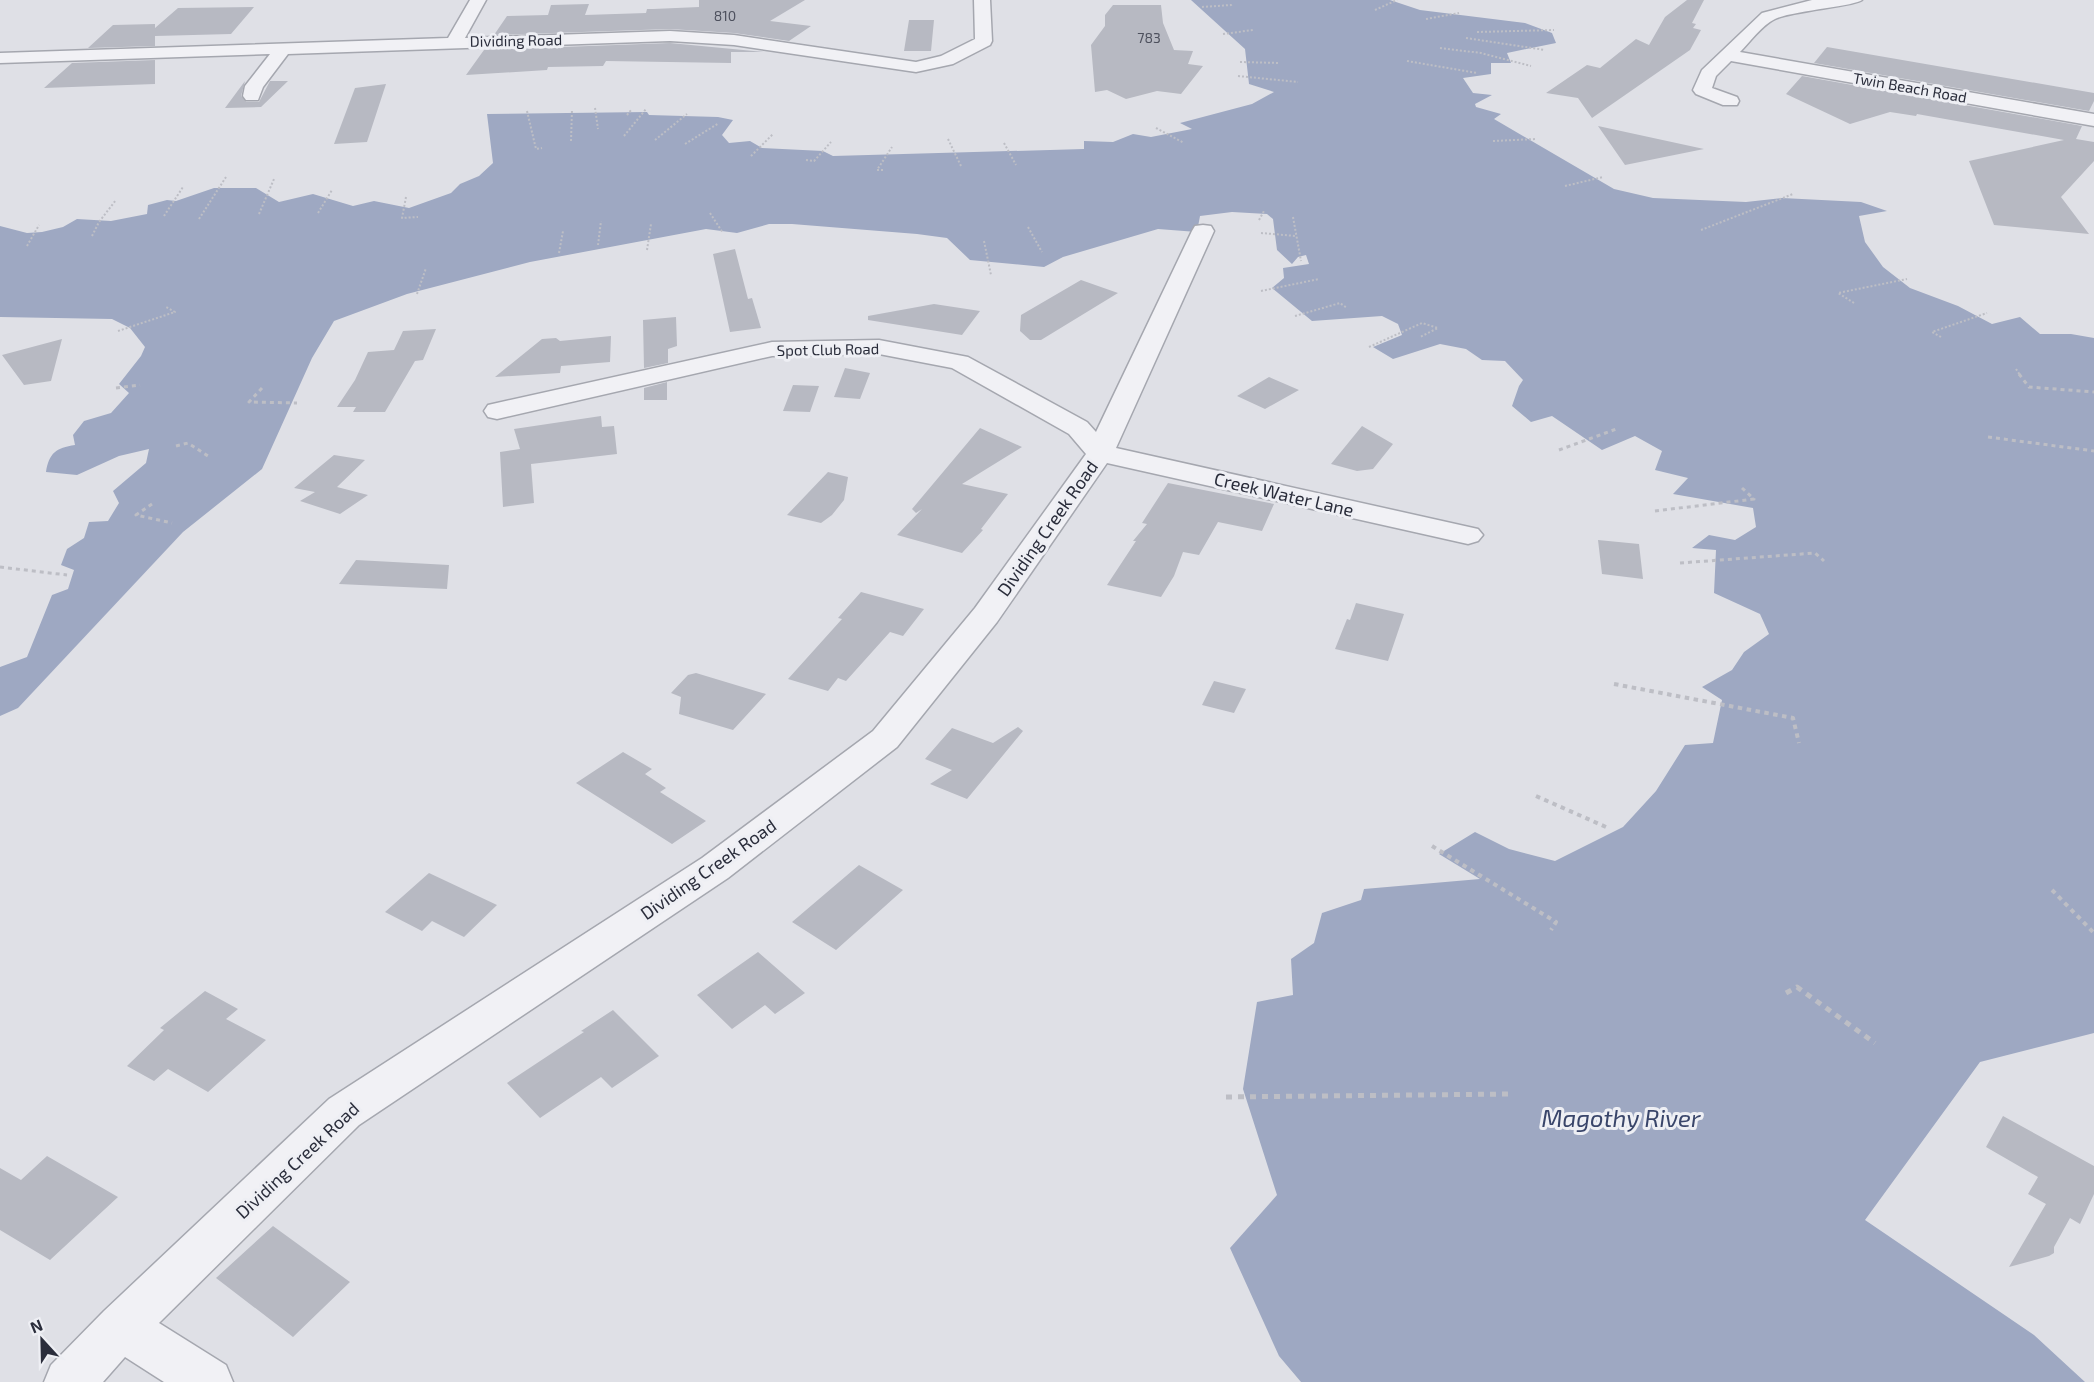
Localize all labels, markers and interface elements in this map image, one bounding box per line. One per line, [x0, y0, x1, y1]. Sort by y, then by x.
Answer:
house number: 810 [714, 7, 736, 24]
house number: 783 [1137, 29, 1161, 46]
street label: Dividing Road [470, 30, 562, 50]
street label: Twin Beach Road [1852, 68, 1968, 106]
street label: Spot Club Road [777, 339, 879, 359]
street label: Dividing Creek Road [992, 456, 1102, 600]
street label: Creek Water Lane [1212, 467, 1356, 521]
street label: Dividing Creek Road [636, 814, 780, 924]
street label: Dividing Creek Road [231, 1097, 363, 1223]
water label: Magothy River [1541, 1103, 1701, 1132]
north arrow [12, 1310, 72, 1370]
text: N [27, 1315, 45, 1337]

